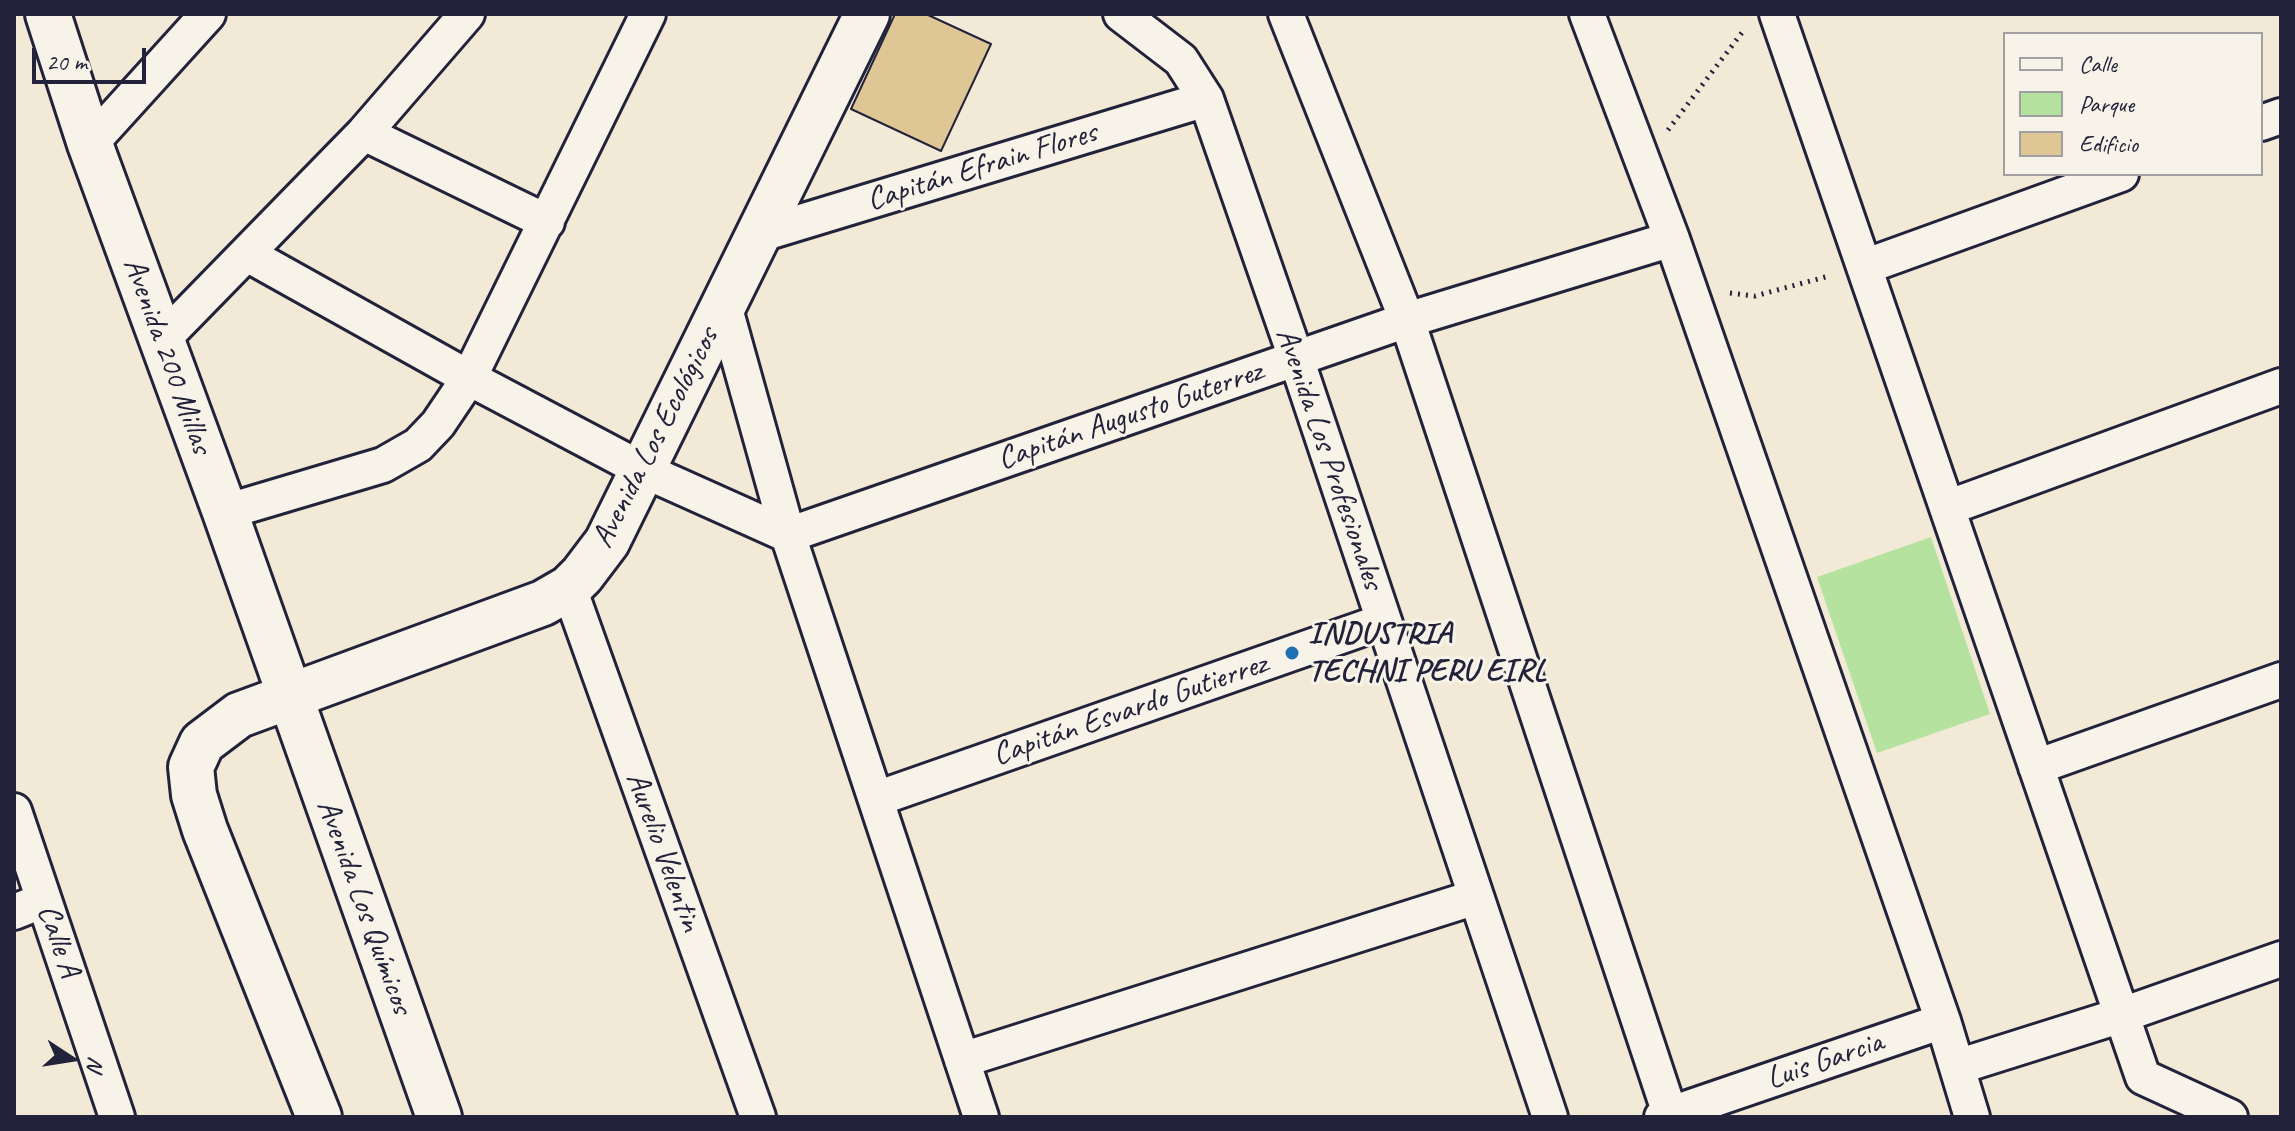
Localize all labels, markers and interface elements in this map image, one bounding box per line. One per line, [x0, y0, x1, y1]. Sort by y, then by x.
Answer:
scale bar [36, 32, 150, 82]
legend [2003, 32, 2263, 176]
text: 20 m [46, 47, 87, 77]
text: Calle [2079, 49, 2117, 79]
text: Parque [2079, 89, 2134, 119]
street label: Capitán Efrain Flores [862, 114, 1102, 220]
text: Edificio [2079, 129, 2138, 159]
street label: Avenida 200 Millas [114, 253, 220, 459]
street label: Avenida Los Ecológicos [584, 322, 728, 554]
street label: Avenida Los Profesionales [1266, 323, 1392, 595]
street label: Capitán Augusto Guterrez [993, 353, 1267, 479]
place label: INDUSTRIA TECHNI PERU EIRL [1308, 616, 1546, 691]
marker: INDUSTRIA TECHNI PERU EIRL [1283, 644, 1301, 662]
street label: Capitán Esvardo Gutierrez [988, 645, 1272, 775]
street label: Aurelio Velentin [616, 767, 710, 937]
street label: Avenida Los Químicos [307, 794, 421, 1020]
street label: Calle A [28, 900, 88, 982]
north arrow [32, 1019, 112, 1099]
street label: Luis Garcia [1762, 1023, 1888, 1099]
text: N [80, 1054, 111, 1074]

